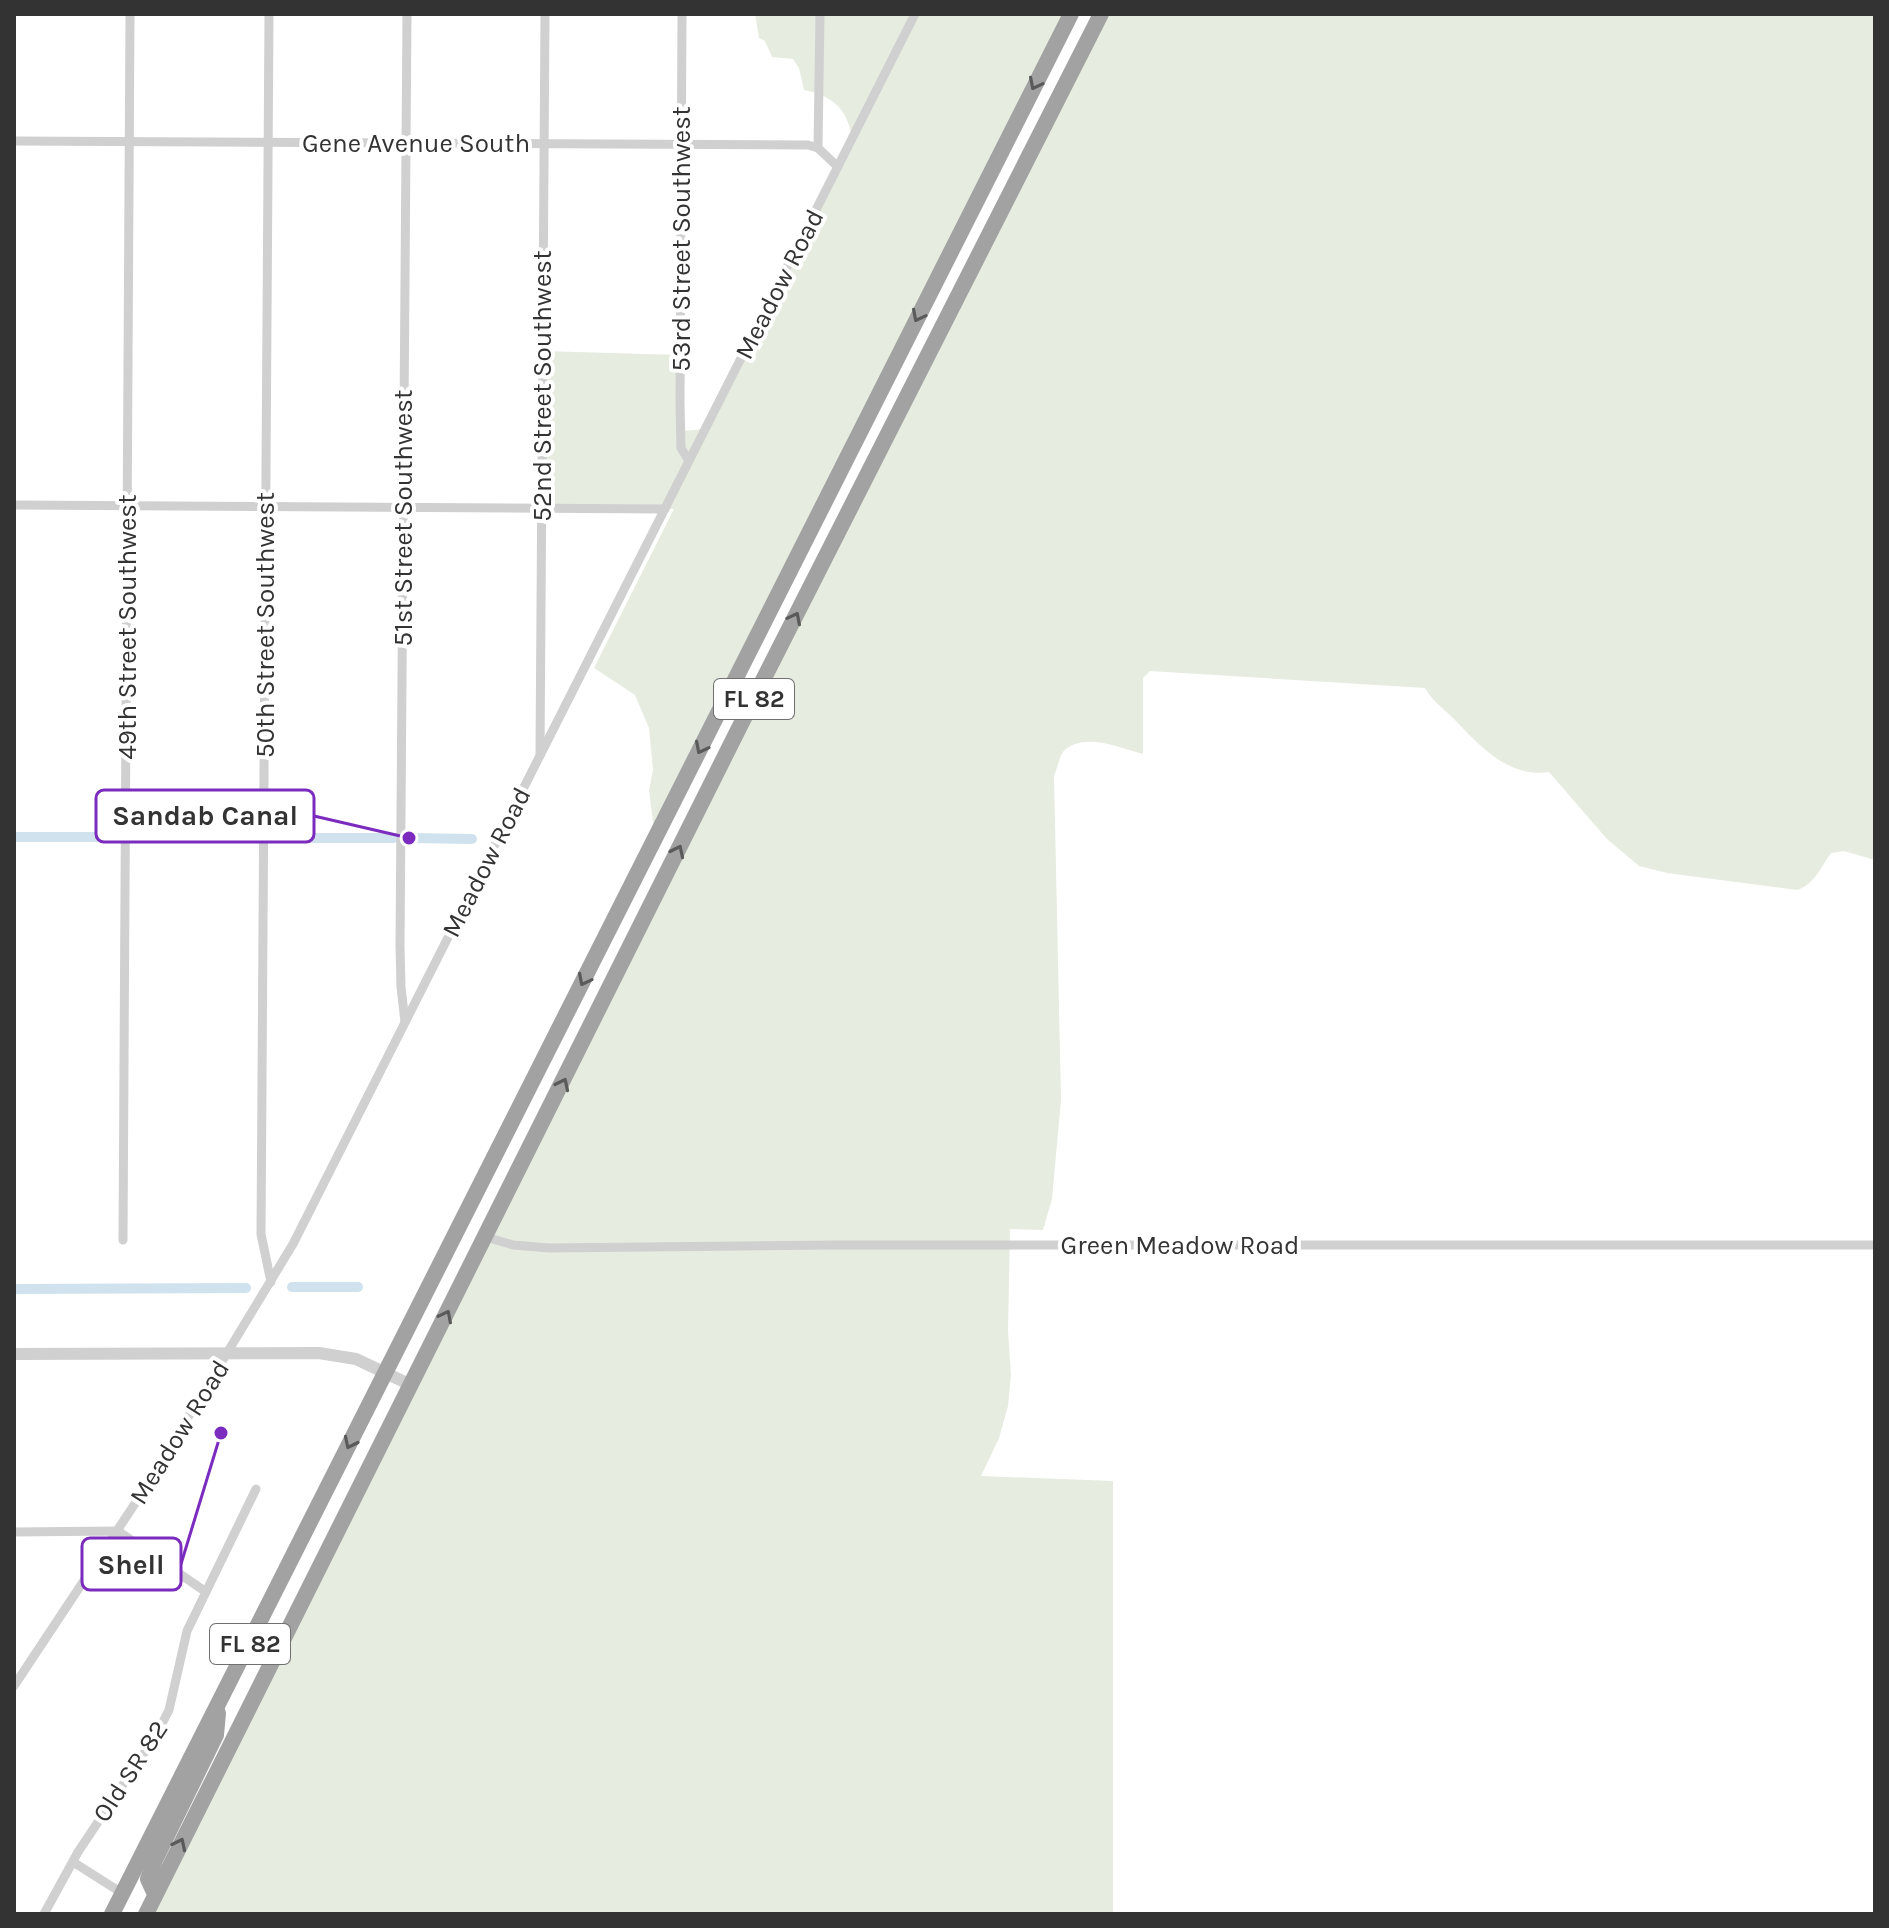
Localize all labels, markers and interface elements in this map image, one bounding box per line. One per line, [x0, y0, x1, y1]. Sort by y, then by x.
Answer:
one-way arrow [1030, 75, 1045, 90]
street label: 53rd Street Southwest [666, 106, 697, 372]
street label: Gene Avenue South [302, 128, 530, 159]
street label: Meadow Road [728, 204, 831, 364]
street label: 52nd Street Southwest [527, 250, 558, 522]
one-way arrow [912, 307, 928, 322]
street label: 51st Street Southwest [388, 389, 419, 647]
street label: 50th Street Southwest [250, 492, 281, 758]
street label: 49th Street Southwest [112, 494, 143, 760]
one-way arrow [785, 612, 800, 627]
road number: FL 82 [714, 679, 794, 719]
one-way arrow [696, 740, 711, 755]
street label: Meadow Road [435, 782, 538, 942]
callout: Sandab Canal [96, 790, 314, 842]
text: Sandab Canal [112, 799, 298, 832]
one-way arrow [669, 844, 684, 859]
one-way arrow [578, 972, 594, 987]
one-way arrow [553, 1077, 569, 1092]
street label: Green Meadow Road [1061, 1230, 1299, 1261]
one-way arrow [436, 1309, 452, 1324]
street label: Meadow Road [123, 1354, 236, 1510]
one-way arrow [344, 1434, 360, 1449]
callout: Shell [82, 1538, 181, 1590]
text: Shell [97, 1548, 165, 1581]
road number: FL 82 [210, 1624, 290, 1664]
street label: Old SR 82 [86, 1715, 175, 1828]
one-way arrow [170, 1837, 186, 1852]

